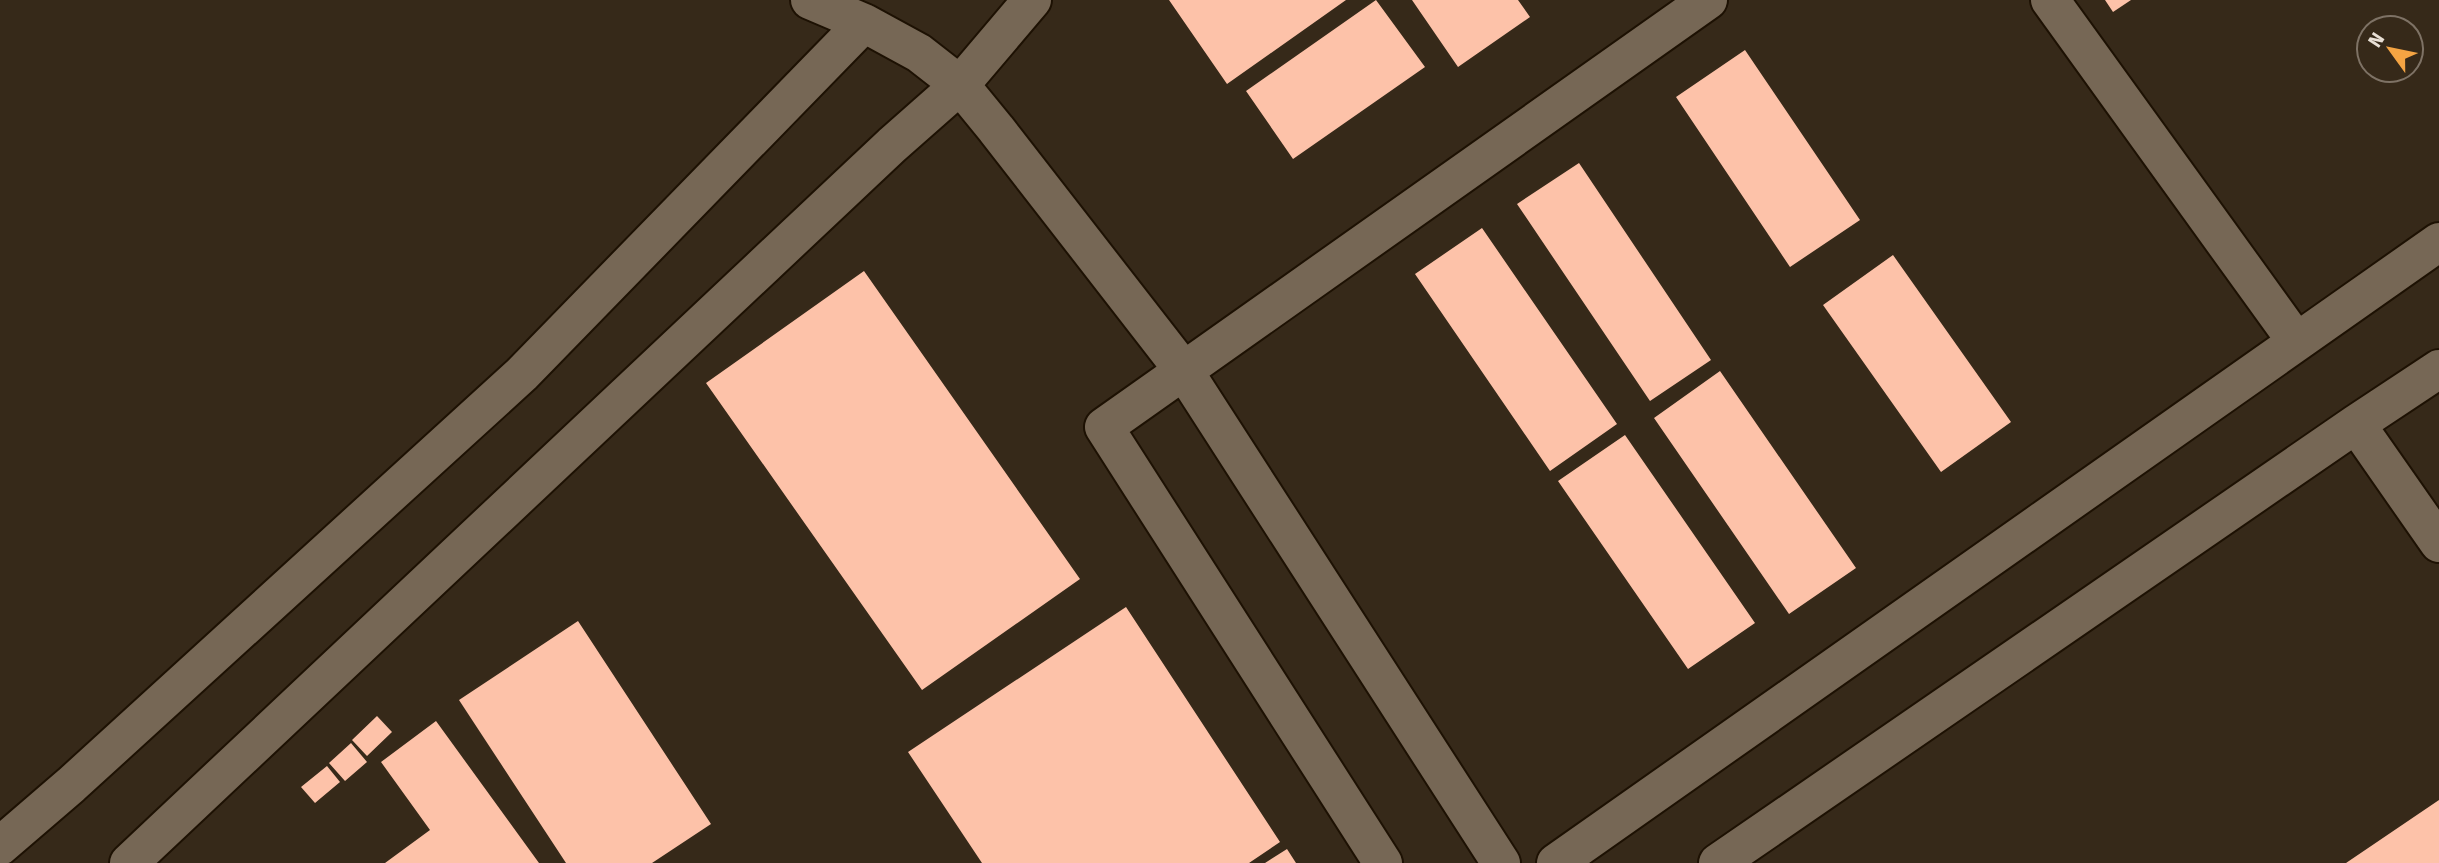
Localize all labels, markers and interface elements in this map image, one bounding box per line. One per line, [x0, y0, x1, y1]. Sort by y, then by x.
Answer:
north arrow [2355, 14, 2425, 84]
text: N [2363, 28, 2389, 52]

